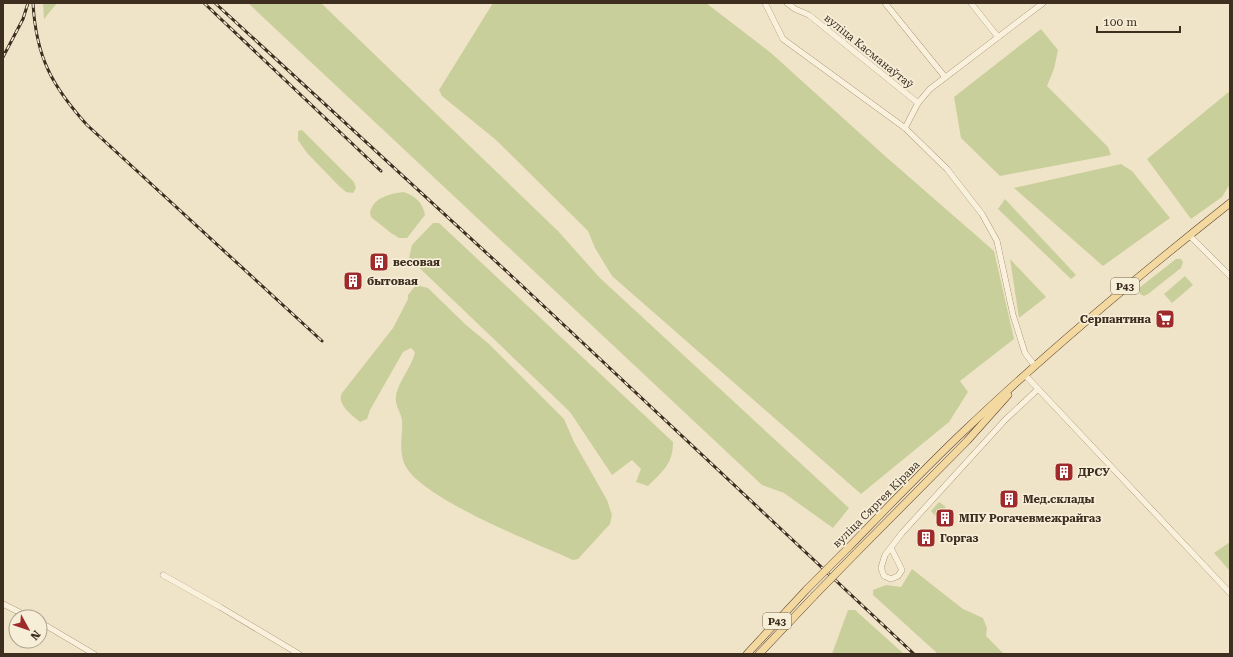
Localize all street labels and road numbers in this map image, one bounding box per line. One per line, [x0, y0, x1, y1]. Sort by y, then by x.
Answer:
street label: вуліца Касманаўтаў [821, 11, 916, 92]
road number: Р43 [1111, 278, 1139, 294]
street label: вуліца Сяргея Кірава [830, 458, 922, 550]
road number: Р43 [763, 613, 791, 629]

